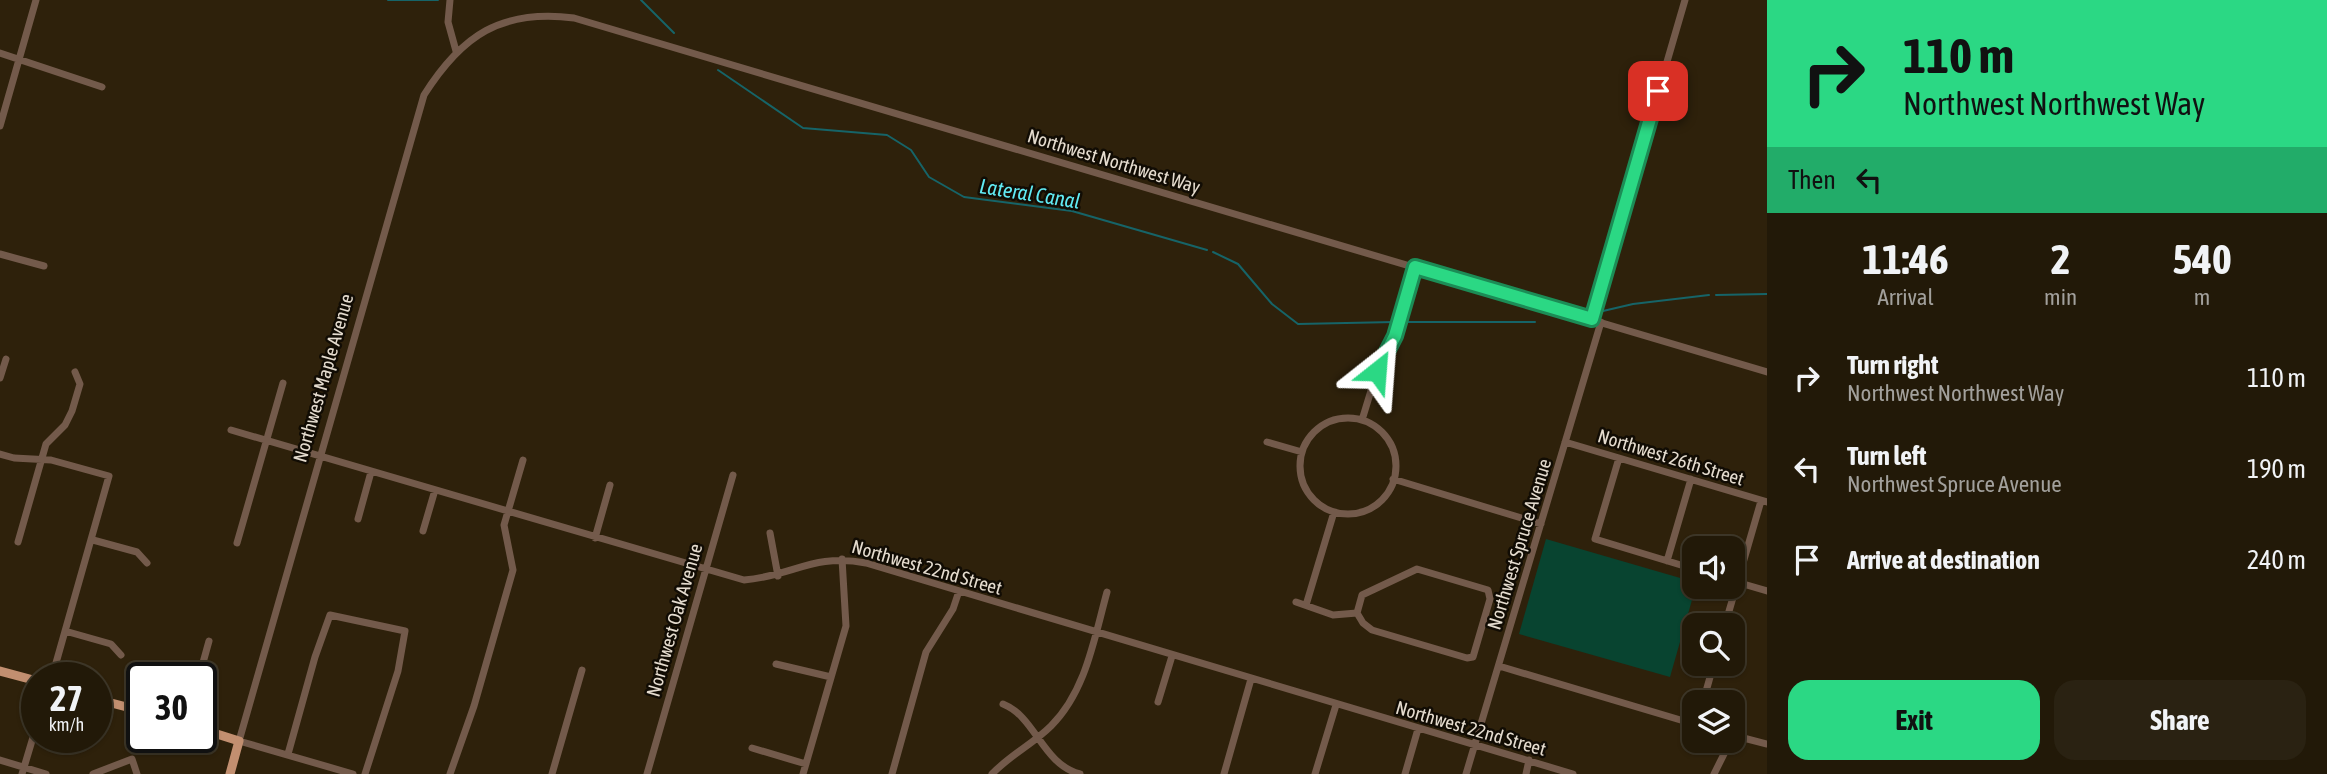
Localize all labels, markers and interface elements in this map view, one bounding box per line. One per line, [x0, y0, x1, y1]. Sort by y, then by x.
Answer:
text: 110 m [1903, 27, 2014, 83]
icon: right [1788, 28, 1879, 119]
pin [1628, 61, 1688, 121]
icon: arrive [1639, 72, 1677, 110]
text: Northwest Northwest Way [1903, 85, 2205, 122]
street label: Northwest Northwest Way [1025, 124, 1203, 198]
icon: left [1850, 161, 1888, 199]
text: Then [1788, 165, 1836, 195]
water label: Lateral Canal [978, 173, 1082, 213]
text: 11:46 [1862, 235, 1949, 283]
text: 2 [2051, 235, 2070, 283]
text: 540 [2172, 235, 2232, 283]
text: Arrival [1877, 284, 1934, 310]
text: min [2044, 284, 2077, 310]
text: m [2194, 284, 2210, 310]
street label: Northwest Maple Avenue [288, 291, 358, 465]
position arrow [1340, 334, 1414, 408]
text: Turn right [1847, 350, 1938, 380]
icon: right [1788, 359, 1826, 397]
text: 110 m [2247, 363, 2306, 393]
text: Northwest Northwest Way [1847, 380, 2064, 406]
street label: Northwest 26th Street [1595, 424, 1747, 490]
text: Turn left [1847, 441, 1927, 471]
icon: left [1788, 450, 1826, 488]
text: 190 m [2247, 454, 2306, 484]
street label: Northwest Spruce Avenue [1483, 456, 1555, 632]
text: Northwest Spruce Avenue [1847, 471, 2062, 497]
street label: Northwest 22nd Street [849, 535, 1005, 599]
map controls [1682, 536, 1745, 753]
button: sound [1682, 536, 1745, 599]
street label: Northwest Oak Avenue [642, 541, 706, 699]
icon: arrive [1788, 541, 1826, 579]
text: Arrive at destination [1847, 545, 2040, 575]
text: 240 m [2247, 545, 2306, 575]
button: search [1682, 613, 1745, 676]
speed limit sign: 30 [126, 662, 217, 753]
text: 27 [50, 678, 83, 718]
button: Exit [1788, 680, 2040, 760]
button: Share [2054, 680, 2306, 760]
button: layers [1682, 690, 1745, 753]
street label: Northwest 22nd Street [1393, 696, 1549, 760]
text: km/h [49, 714, 84, 735]

